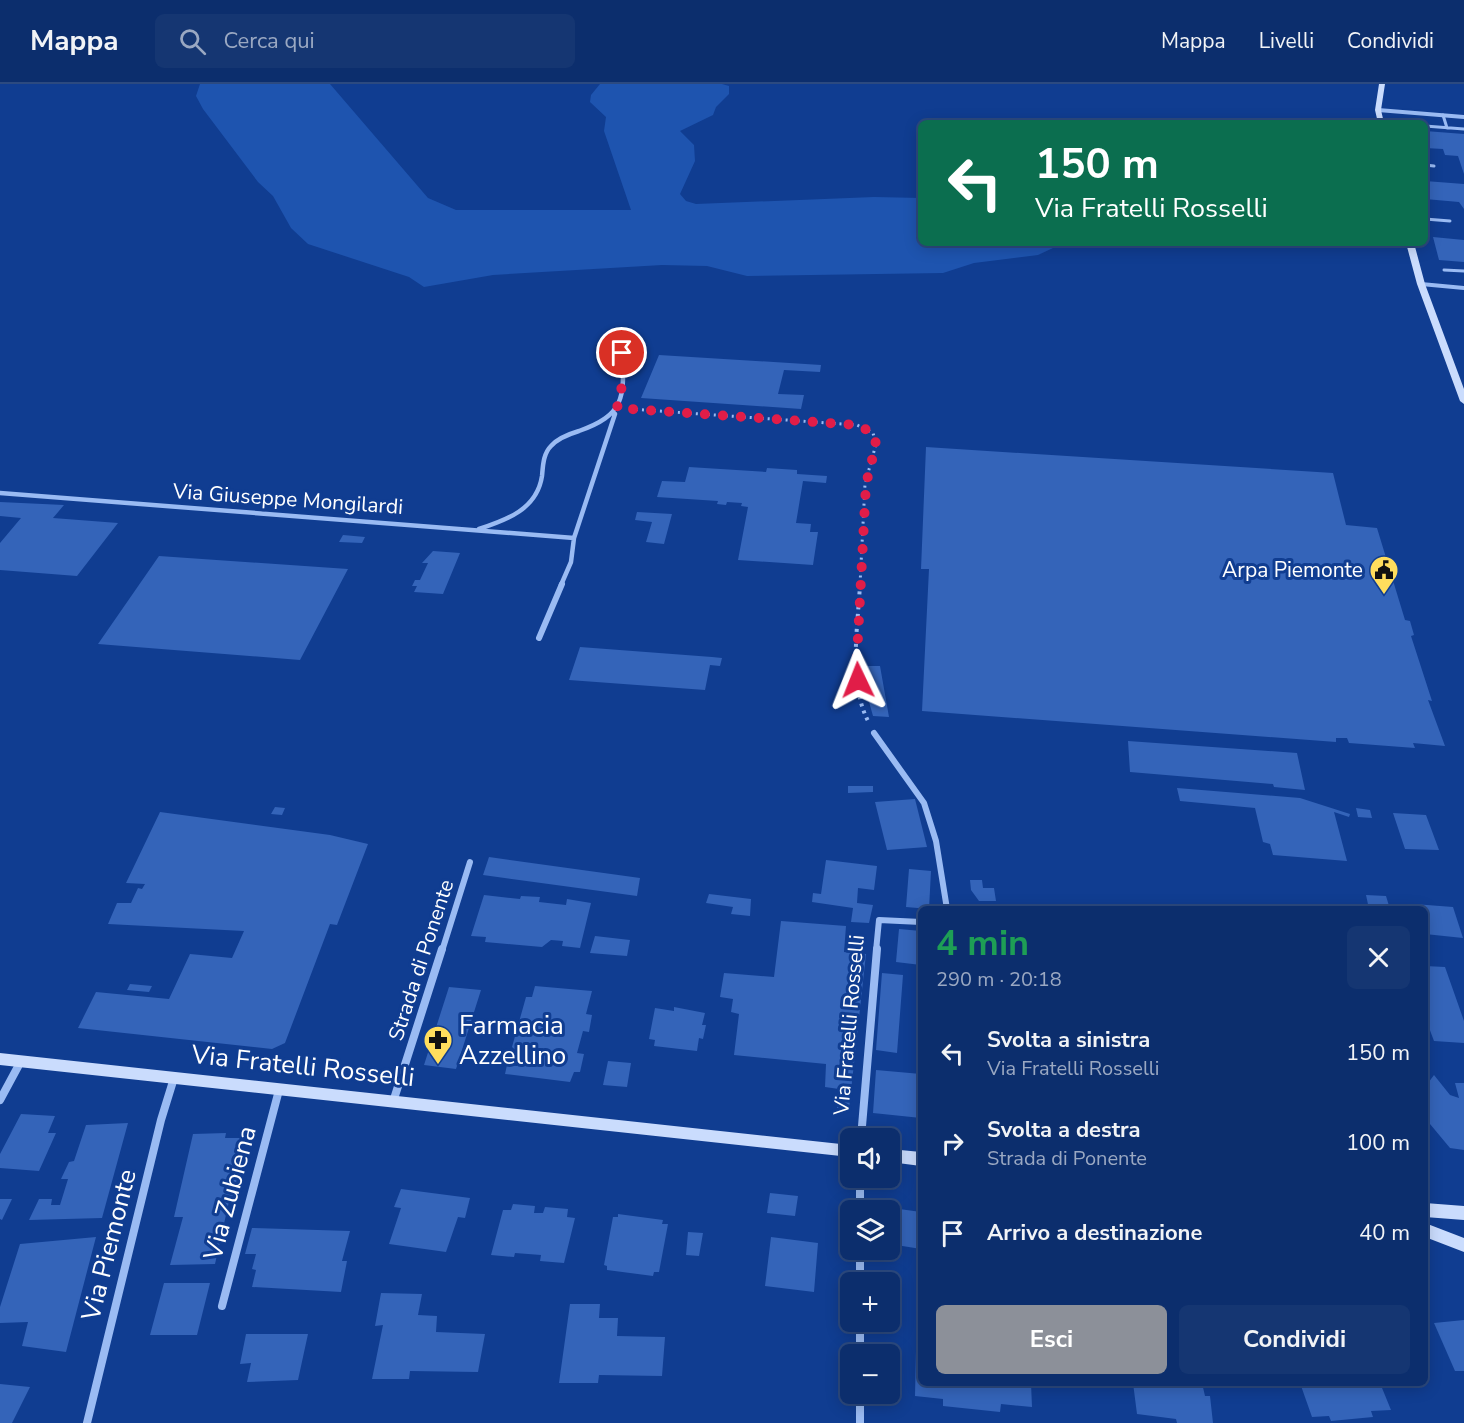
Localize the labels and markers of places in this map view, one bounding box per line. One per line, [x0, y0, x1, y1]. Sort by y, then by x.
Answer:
pin [596, 327, 647, 378]
public building icon: Arpa Piemonte [1368, 554, 1400, 596]
place label: Arpa Piemonte [1222, 556, 1363, 584]
place label: Farmacia Azzellino [459, 1008, 566, 1073]
pharmacy icon: Farmacia Azzellino [422, 1024, 454, 1066]

